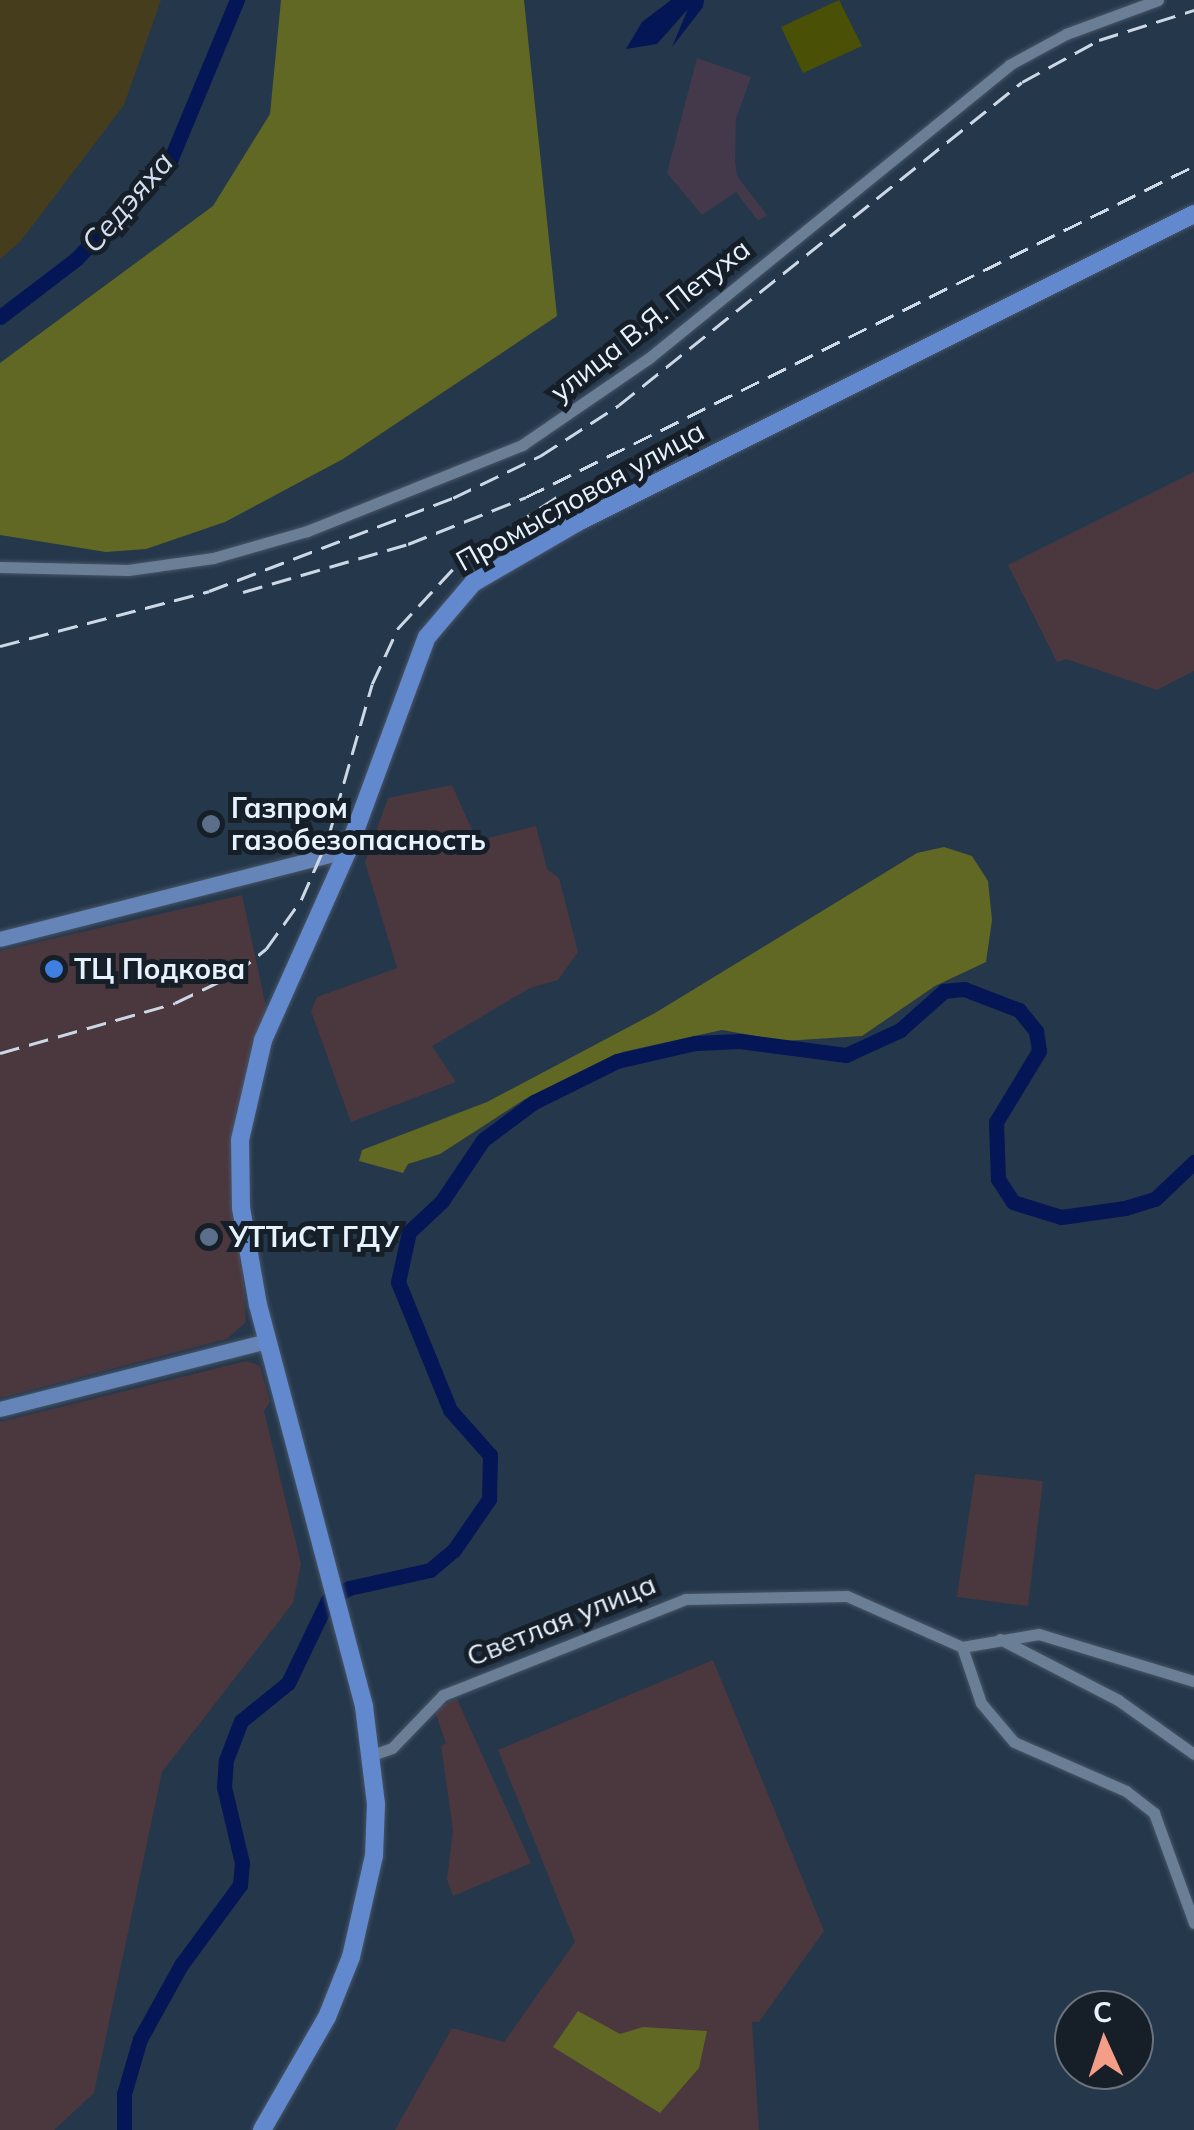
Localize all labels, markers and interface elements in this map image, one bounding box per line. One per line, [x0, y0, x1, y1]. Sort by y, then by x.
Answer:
water label: Седэяха [74, 144, 180, 260]
street label: улица В.Я. Петуха [544, 232, 756, 408]
street label: Промысловая улица [450, 414, 710, 578]
place label: Газпром газобезопасность [231, 791, 486, 857]
marker: Газпром газобезопасность [200, 813, 222, 835]
place label: ТЦ Подкова [74, 952, 245, 986]
marker: ТЦ Подкова [43, 958, 65, 980]
place label: УТТиСТ ГДУ [229, 1220, 399, 1254]
marker: УТТиСТ ГДУ [198, 1226, 220, 1248]
street label: Светлая улица [462, 1567, 660, 1673]
north arrow [1054, 1990, 1154, 2090]
text: С [1092, 1994, 1113, 2030]

